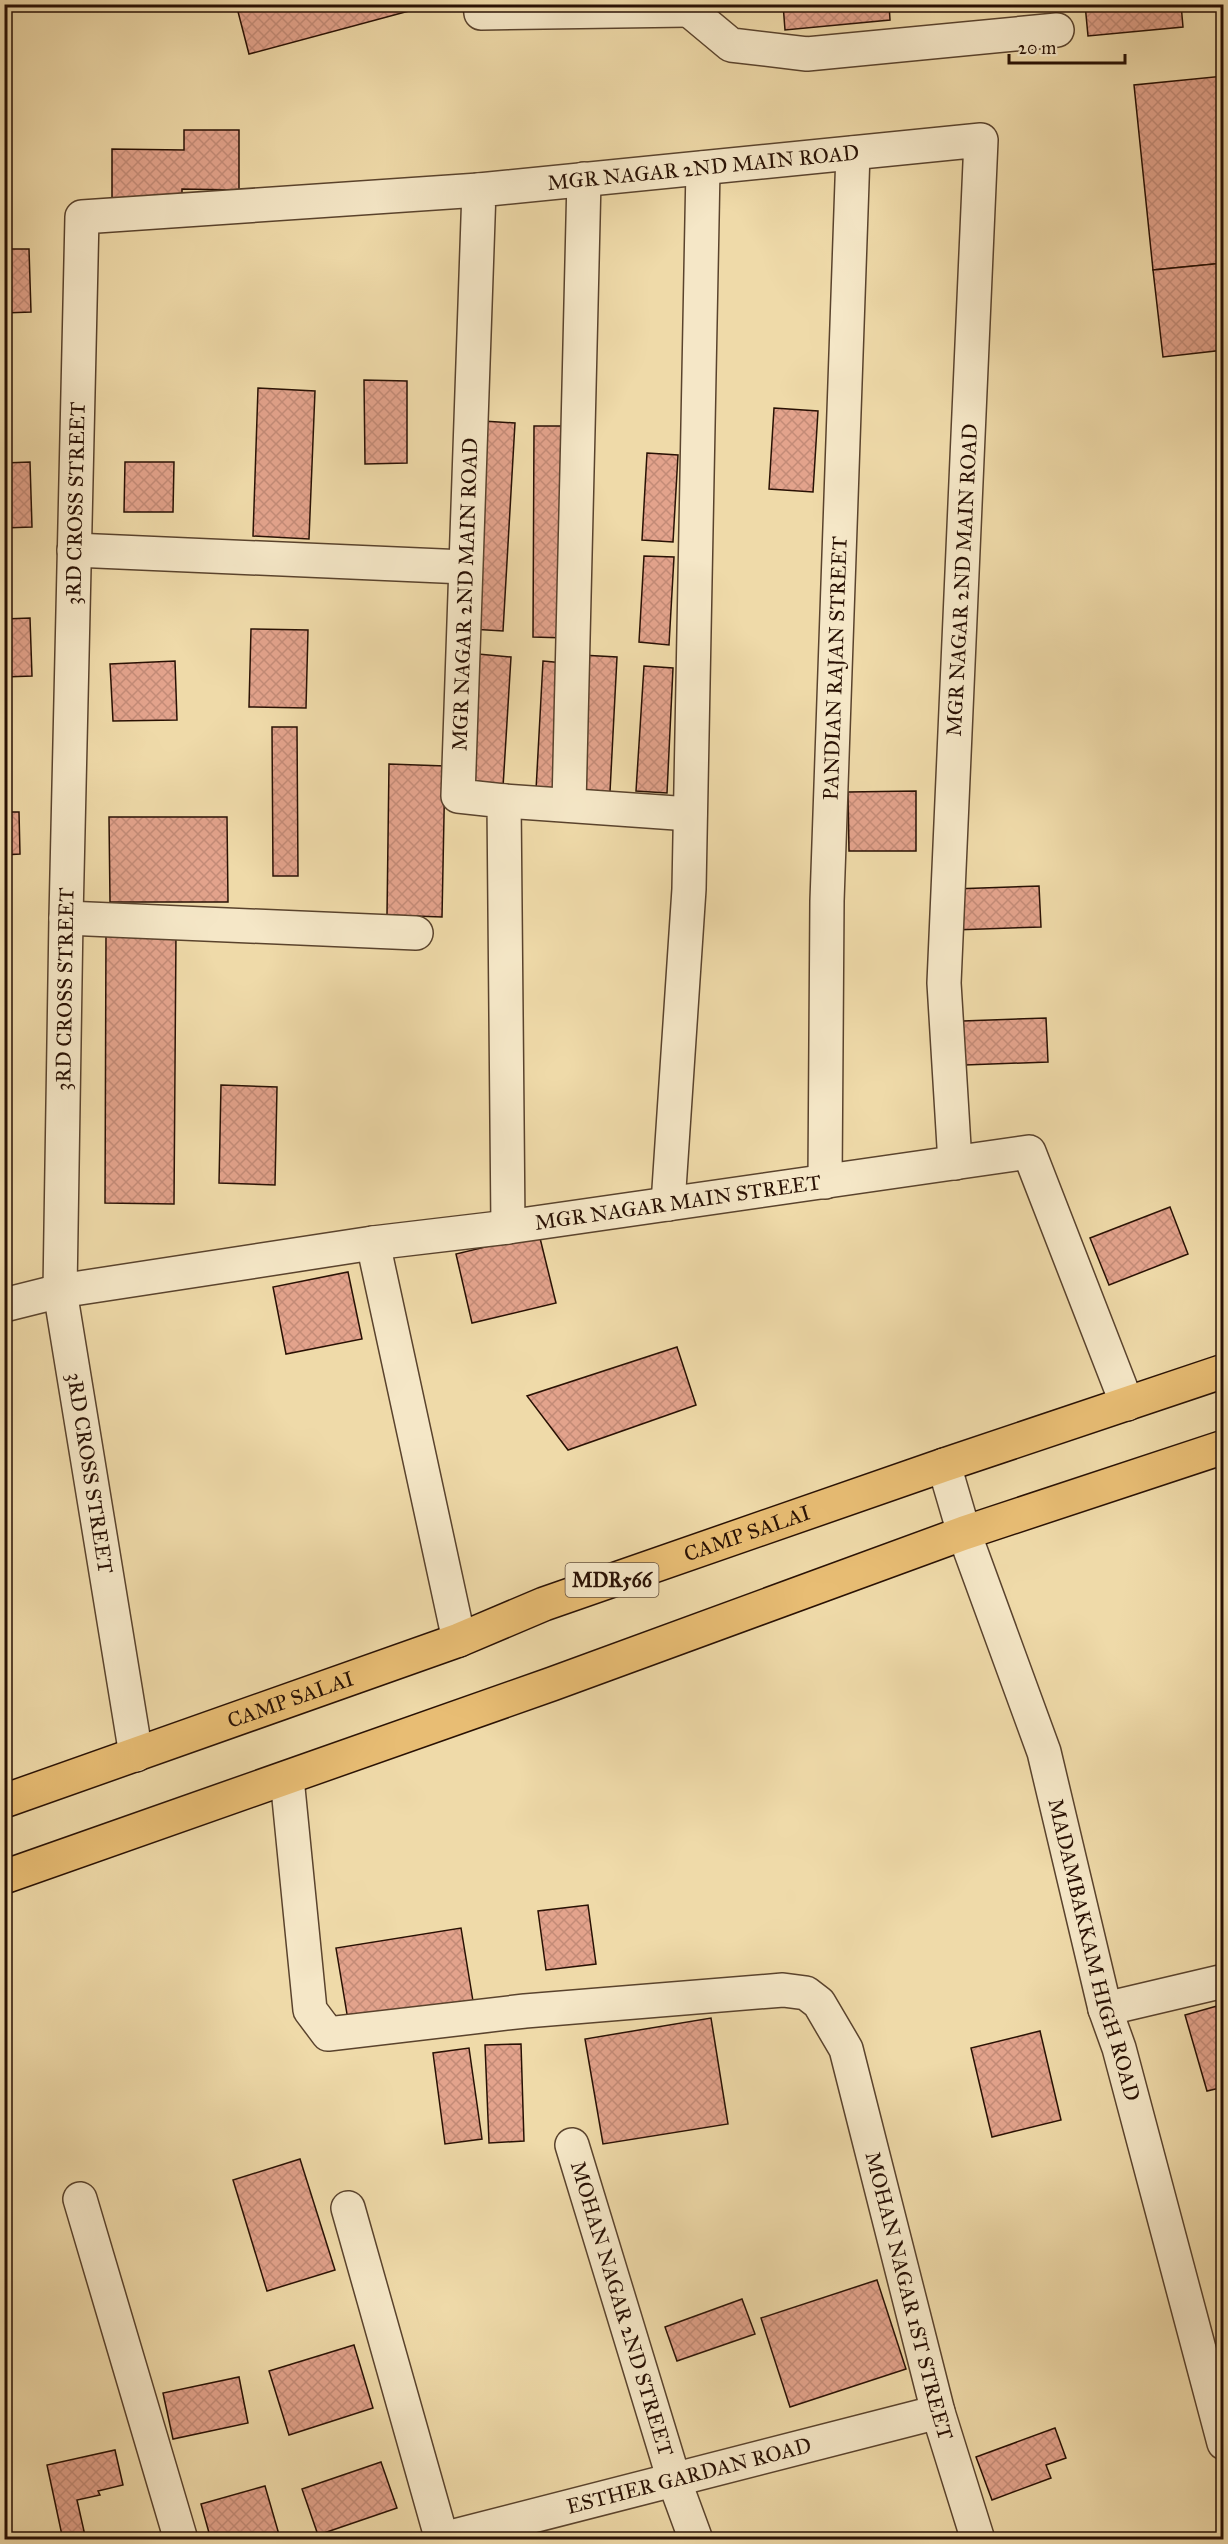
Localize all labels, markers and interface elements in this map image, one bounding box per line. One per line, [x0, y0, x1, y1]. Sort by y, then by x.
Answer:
scale bar [1009, 27, 1124, 65]
text: 20 m [1018, 37, 1056, 59]
street label: MGR NAGAR 2ND MAIN ROAD [546, 139, 860, 196]
street label: 3RD CROSS STREET [60, 401, 91, 605]
street label: MGR NAGAR 2ND MAIN ROAD [941, 423, 983, 737]
street label: MGR NAGAR 2ND MAIN ROAD [447, 437, 483, 751]
street label: PANDIAN RAJAN STREET [818, 536, 853, 801]
street label: 3RD CROSS STREET [50, 887, 80, 1091]
street label: MGR NAGAR MAIN STREET [533, 1169, 823, 1236]
street label: 3RD CROSS STREET [61, 1371, 119, 1575]
street label: CAMP SALAI [680, 1499, 814, 1567]
road number: MDR566 [566, 1563, 658, 1597]
street label: CAMP SALAI [224, 1665, 357, 1734]
street label: MADAMBAKKAM HIGH ROAD [1042, 1796, 1146, 2104]
street label: MOHAN NAGAR 1ST STREET [859, 2149, 959, 2443]
street label: MOHAN NAGAR 2ND STREET [565, 2158, 679, 2459]
street label: ESTHER GARDAN ROAD [564, 2432, 814, 2520]

